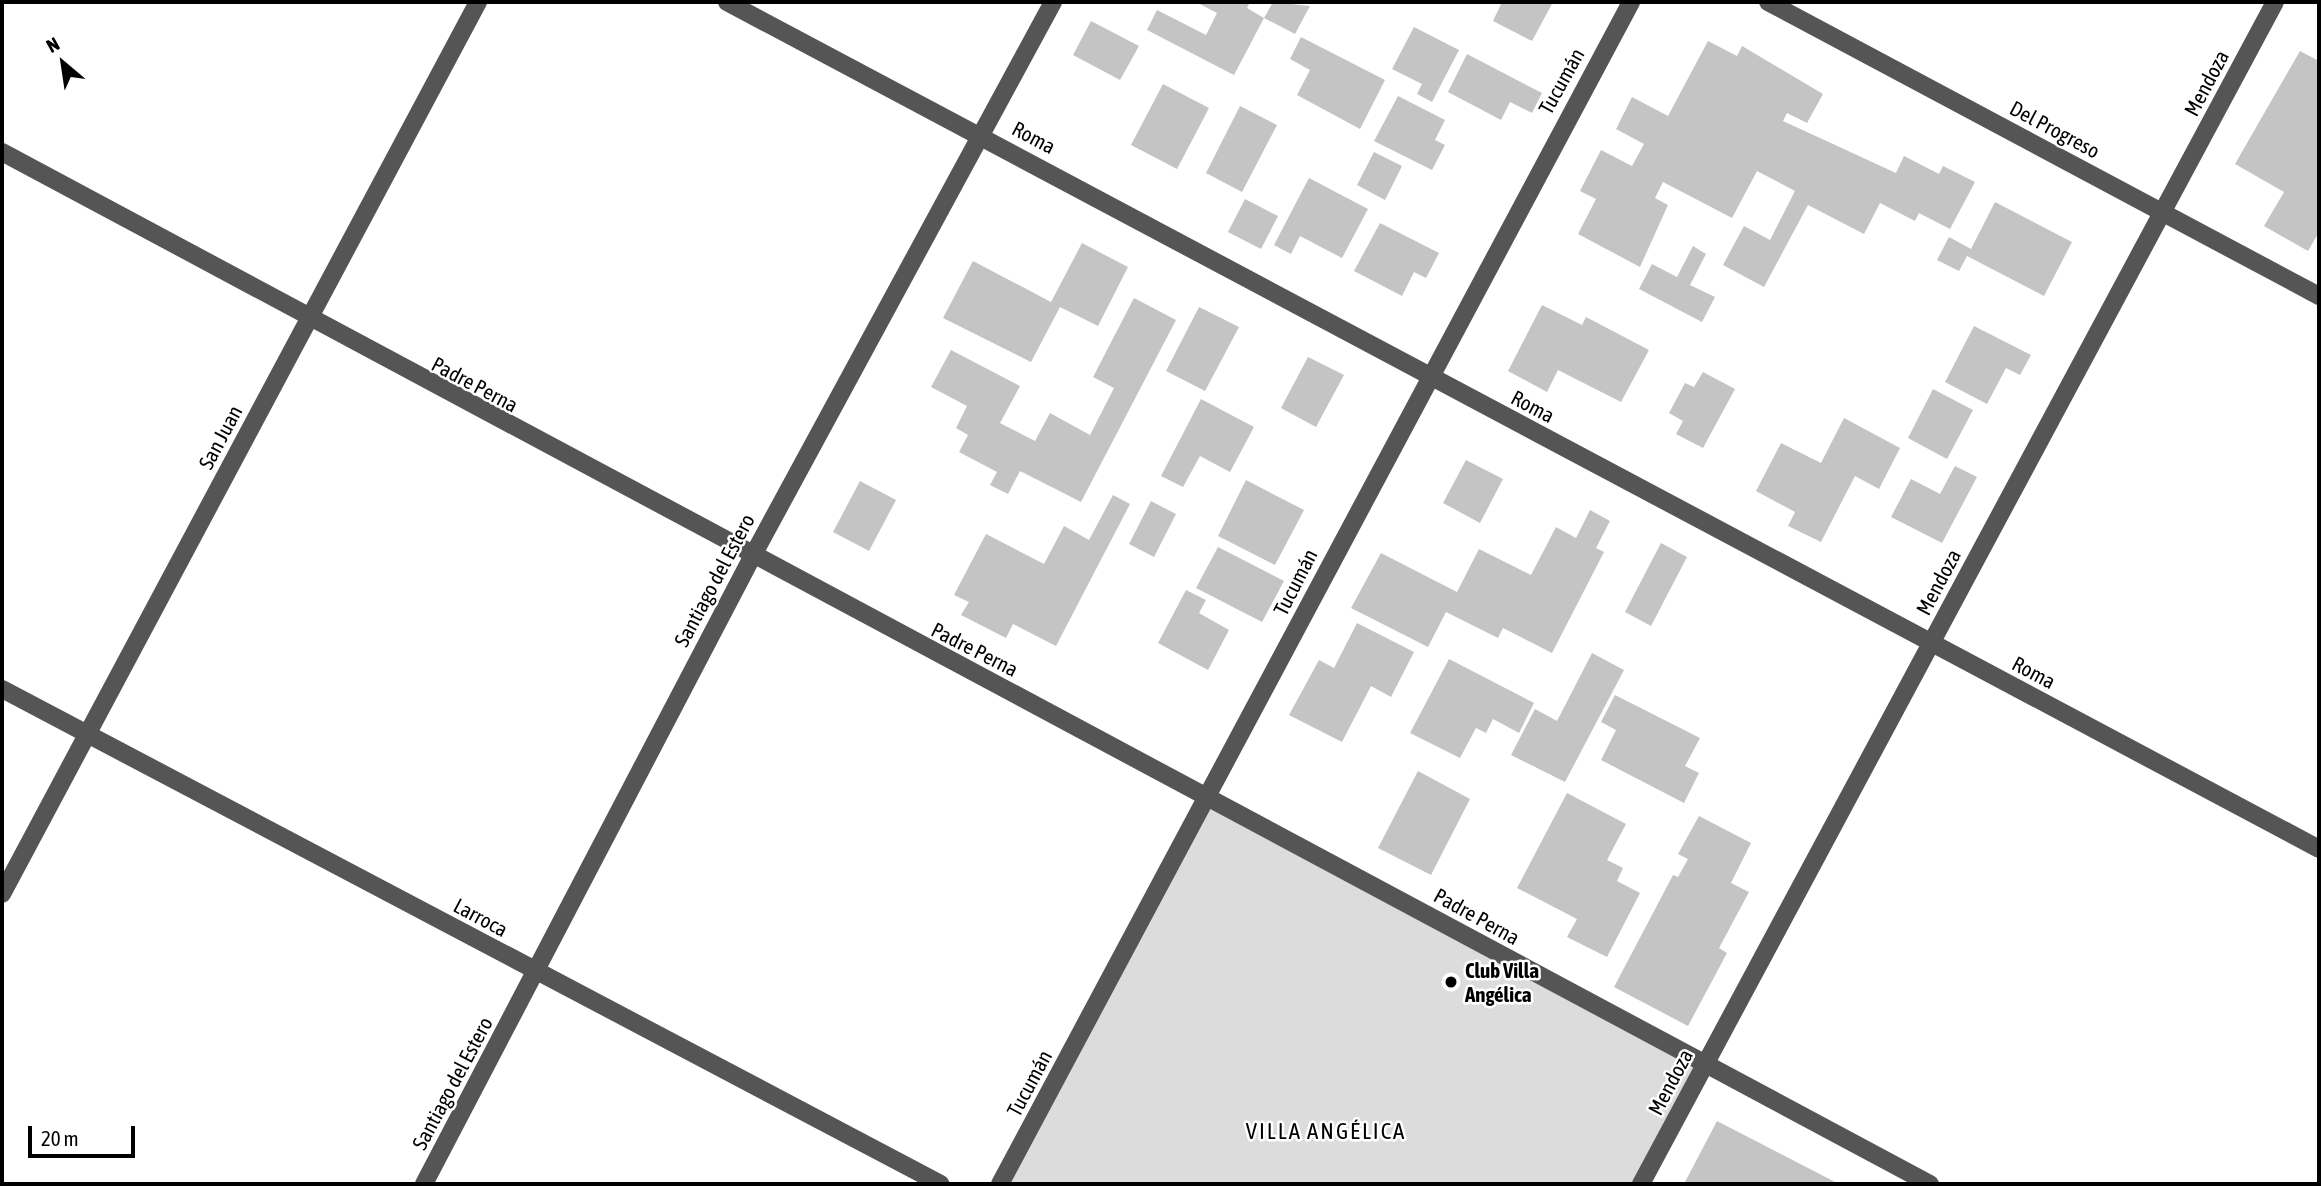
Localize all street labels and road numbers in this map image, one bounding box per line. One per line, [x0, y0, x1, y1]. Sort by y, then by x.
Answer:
street label: Tucumán [1533, 44, 1589, 118]
street label: Mendoza [2178, 46, 2234, 120]
street label: Del Progreso [2006, 95, 2104, 163]
street label: Roma [1008, 115, 1060, 159]
street label: Padre Perna [428, 351, 522, 417]
street label: Roma [1507, 384, 1559, 428]
street label: San Juan [193, 401, 247, 473]
street label: Santiago del Estero [668, 509, 760, 651]
street label: Tucumán [1268, 545, 1322, 619]
street label: Mendoza [1910, 545, 1966, 619]
street label: Padre Perna [927, 616, 1023, 682]
street label: Roma [2008, 650, 2060, 694]
street label: Padre Perna [1430, 882, 1524, 950]
street label: Larroca [450, 892, 512, 942]
street label: Santiago del Estero [406, 1012, 498, 1154]
street label: Mendoza [1642, 1045, 1698, 1119]
street label: Tucumán [1001, 1046, 1057, 1120]

